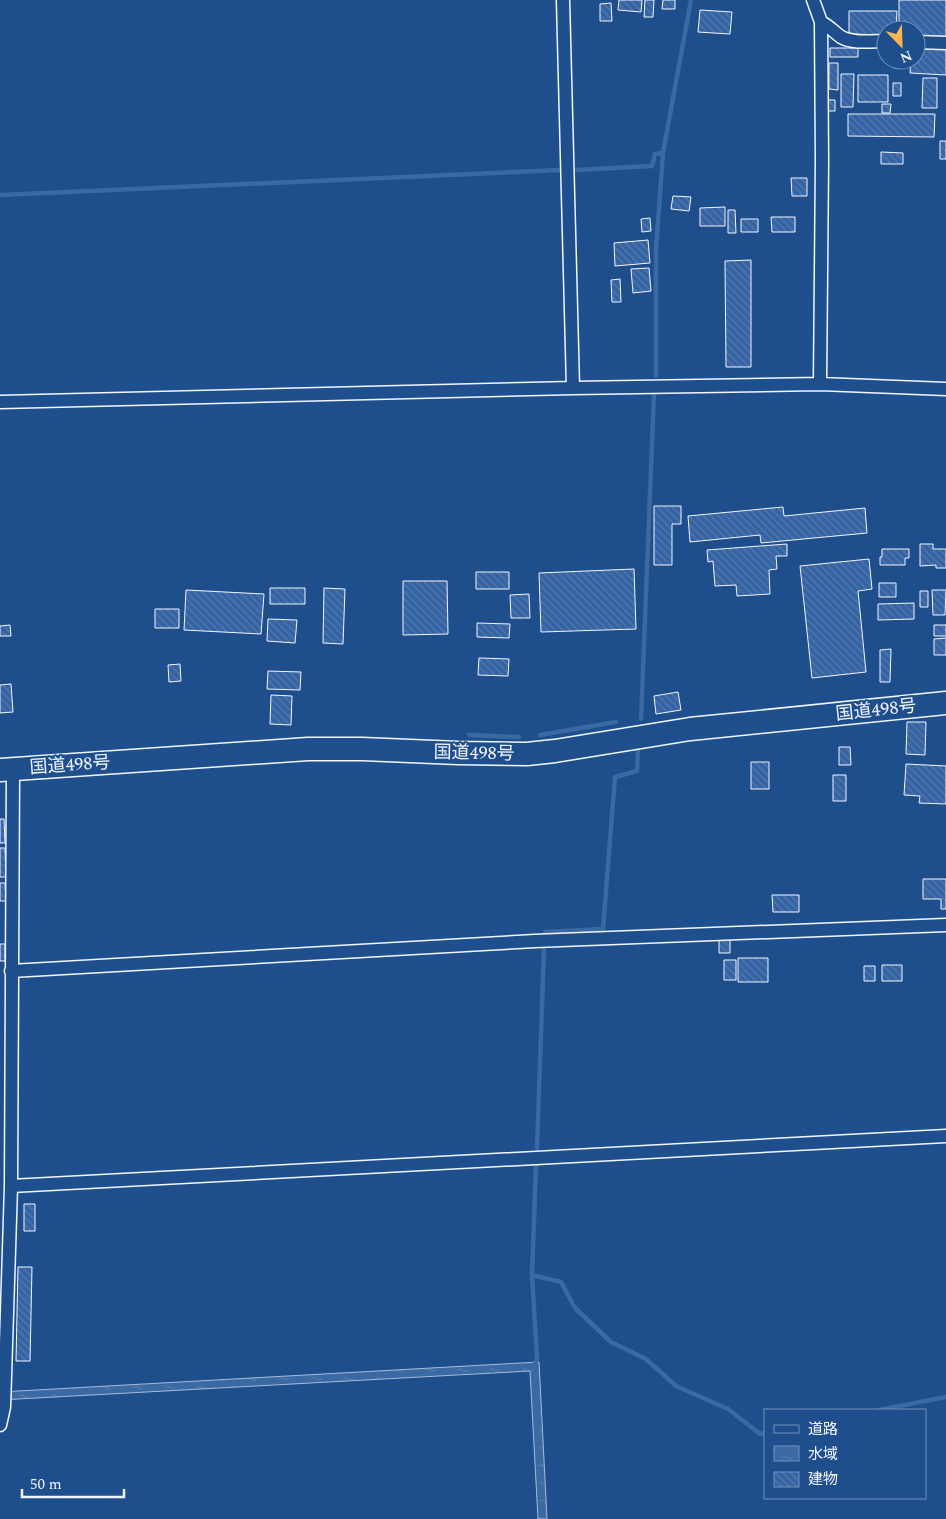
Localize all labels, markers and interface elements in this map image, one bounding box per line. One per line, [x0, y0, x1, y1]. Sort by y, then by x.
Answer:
north arrow [876, 20, 926, 70]
text: N [897, 45, 915, 68]
street label: 国道498号 [834, 692, 918, 728]
street label: 国道498号 [433, 739, 515, 767]
street label: 国道498号 [29, 749, 111, 781]
legend [764, 1409, 926, 1499]
text: 道路 [808, 1418, 838, 1441]
text: 水域 [808, 1443, 838, 1466]
scale bar [22, 1466, 125, 1498]
text: 建物 [808, 1468, 838, 1491]
text: 50 m [30, 1473, 62, 1496]

